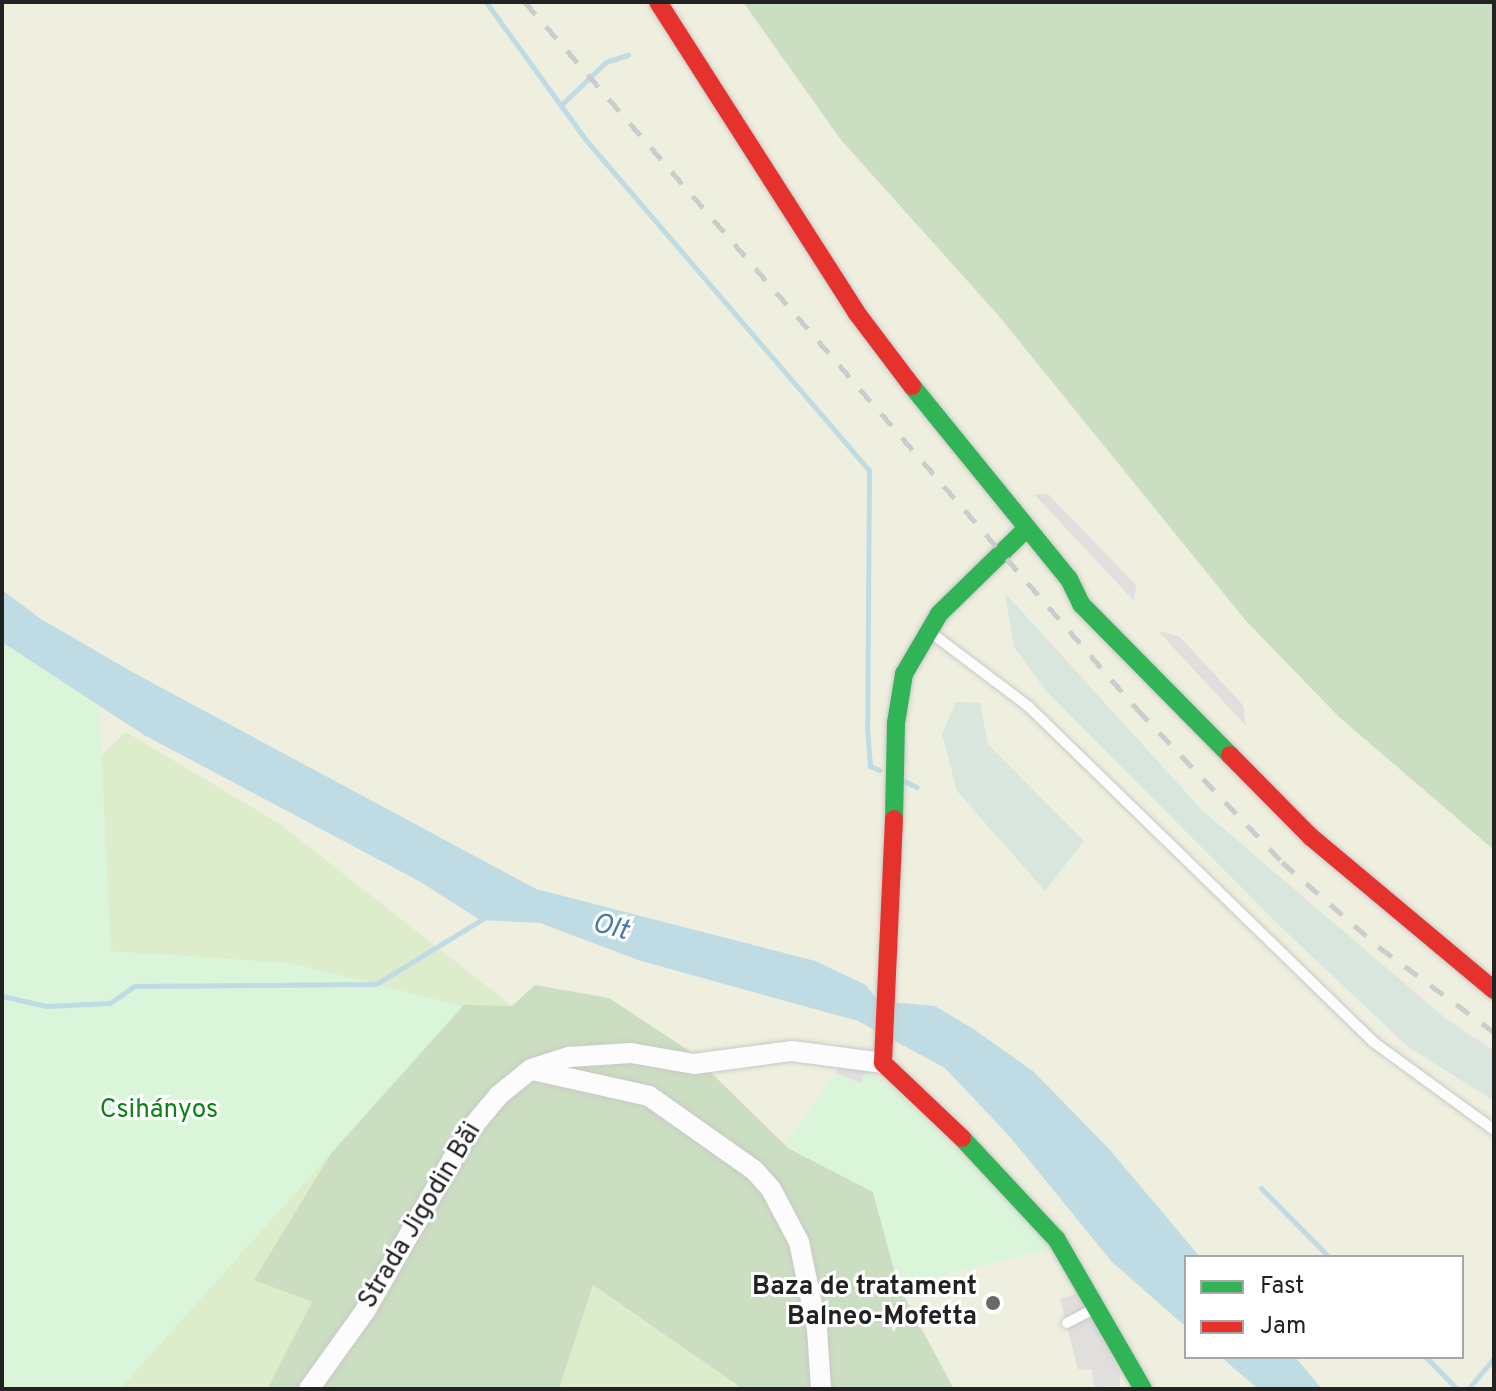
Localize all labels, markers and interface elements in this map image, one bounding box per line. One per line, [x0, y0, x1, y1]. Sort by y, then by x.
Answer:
water label: Olt [588, 907, 632, 949]
park label: Csihányos [100, 1095, 218, 1127]
street label: Strada Jigodin Băi [353, 1117, 489, 1315]
legend [1184, 1255, 1464, 1359]
place label: Baza de tratament Balneo-Mofetta [752, 1272, 977, 1334]
text: Fast [1260, 1272, 1304, 1302]
marker: Baza de tratament Balneo-Mofetta [984, 1294, 1002, 1312]
text: Jam [1260, 1312, 1306, 1342]

